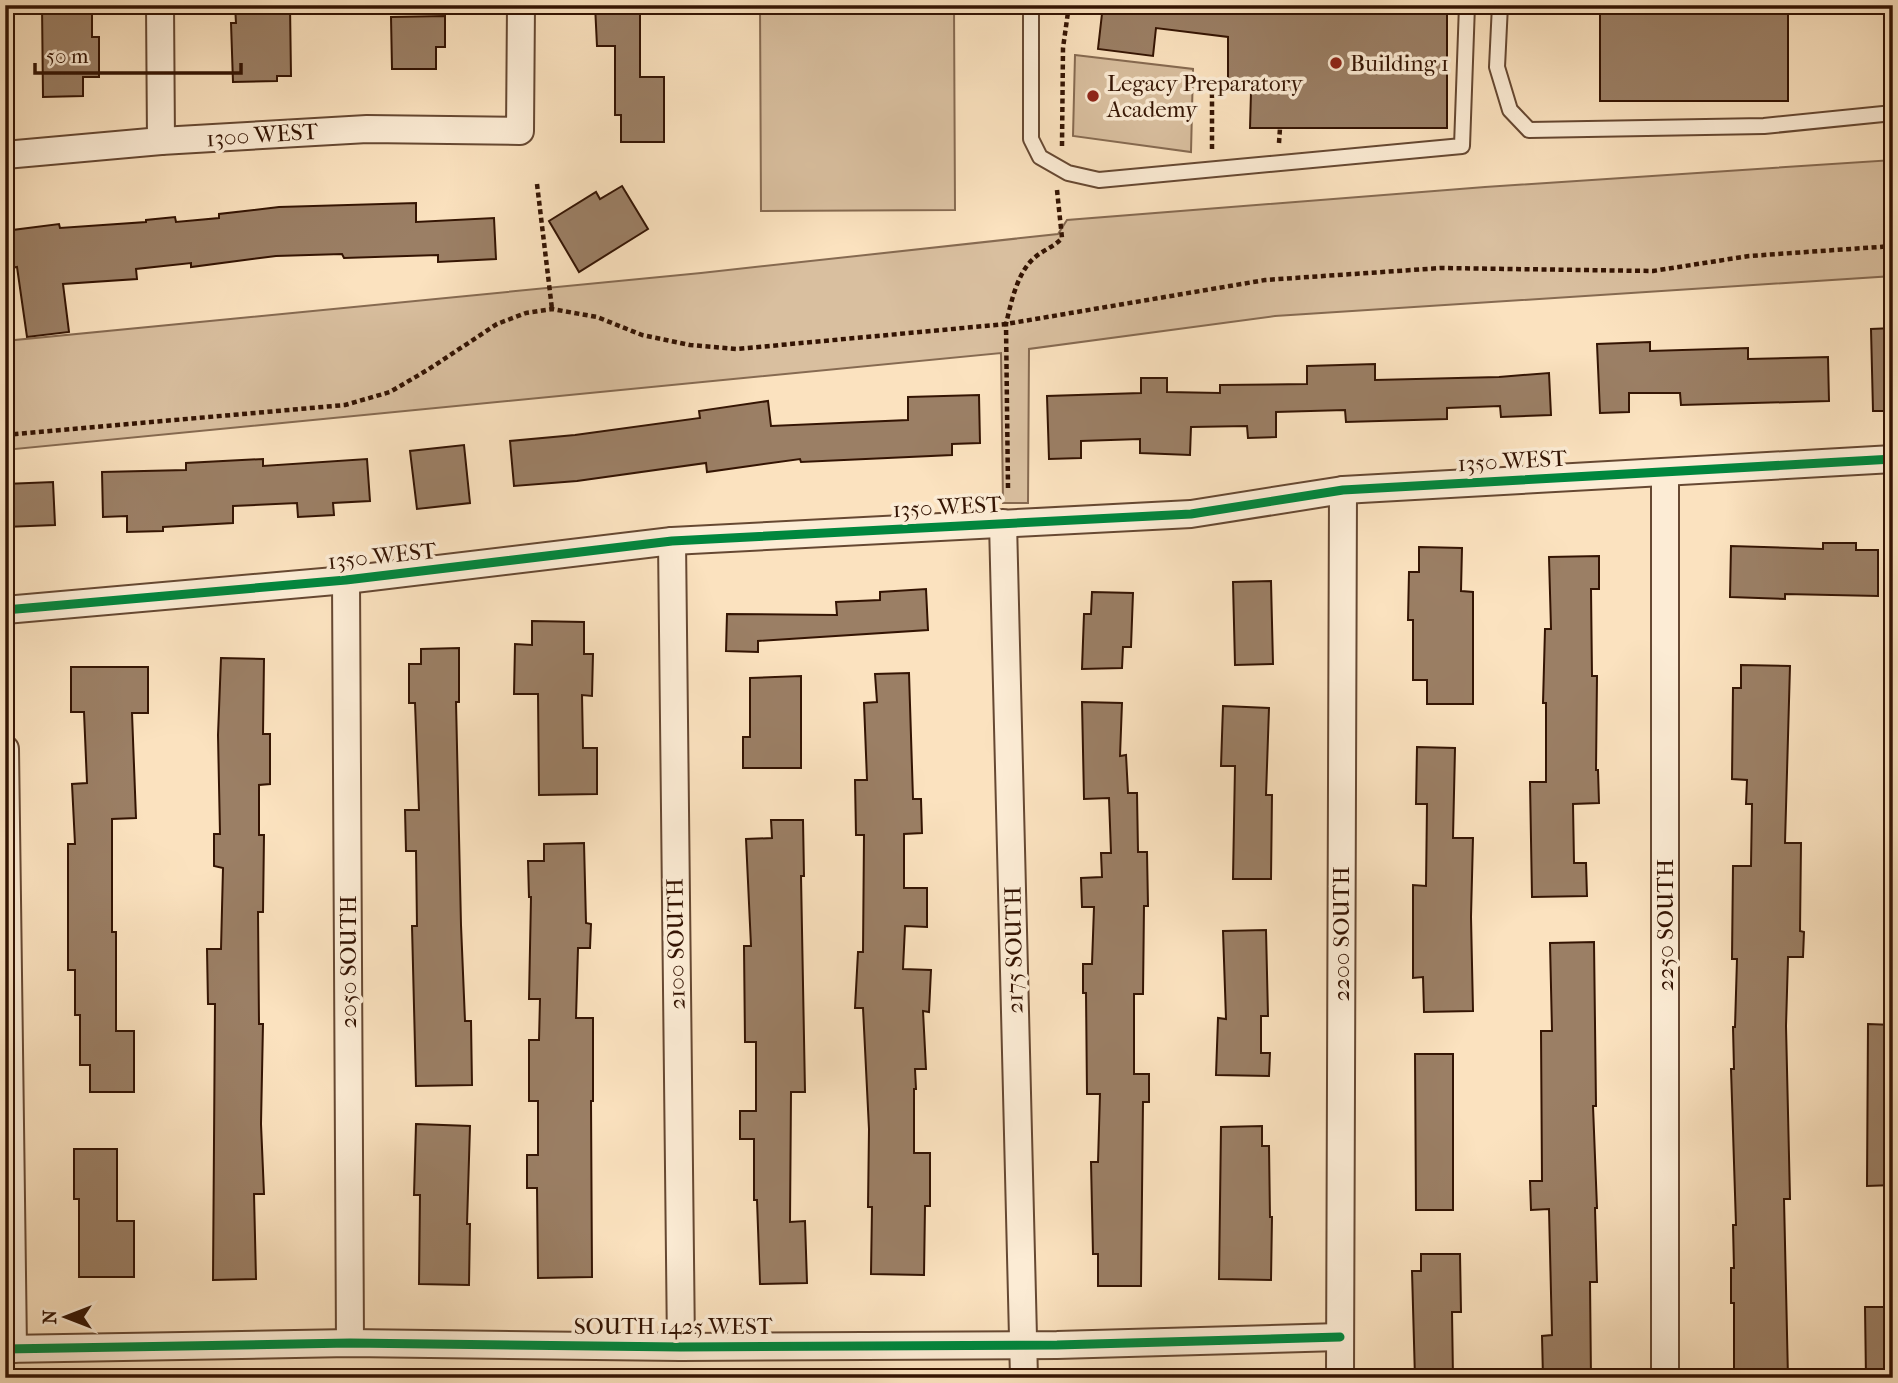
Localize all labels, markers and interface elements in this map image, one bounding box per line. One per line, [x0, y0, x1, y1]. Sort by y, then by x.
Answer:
scale bar [35, 32, 242, 76]
text: 50 m [46, 44, 89, 68]
place label: Building 1 [1350, 50, 1449, 77]
marker: Building 1 [1328, 55, 1344, 71]
place label: Legacy Preparatory Academy [1106, 70, 1303, 123]
marker: Legacy Preparatory Academy [1085, 88, 1101, 104]
street label: 1300 WEST [205, 118, 319, 152]
street label: 1350 WEST [1457, 445, 1568, 477]
street label: 1350 WEST [892, 491, 1003, 523]
street label: 1350 WEST [326, 537, 438, 575]
street label: 2250 SOUTH [1652, 859, 1679, 991]
street label: 2200 SOUTH [1328, 866, 1355, 1002]
street label: 2100 SOUTH [661, 878, 691, 1010]
street label: 2175 SOUTH [999, 886, 1029, 1014]
street label: 2050 SOUTH [335, 895, 362, 1029]
north arrow [32, 1282, 102, 1352]
text: N [39, 1309, 61, 1324]
street label: SOUTH 1425 WEST [574, 1313, 773, 1340]

